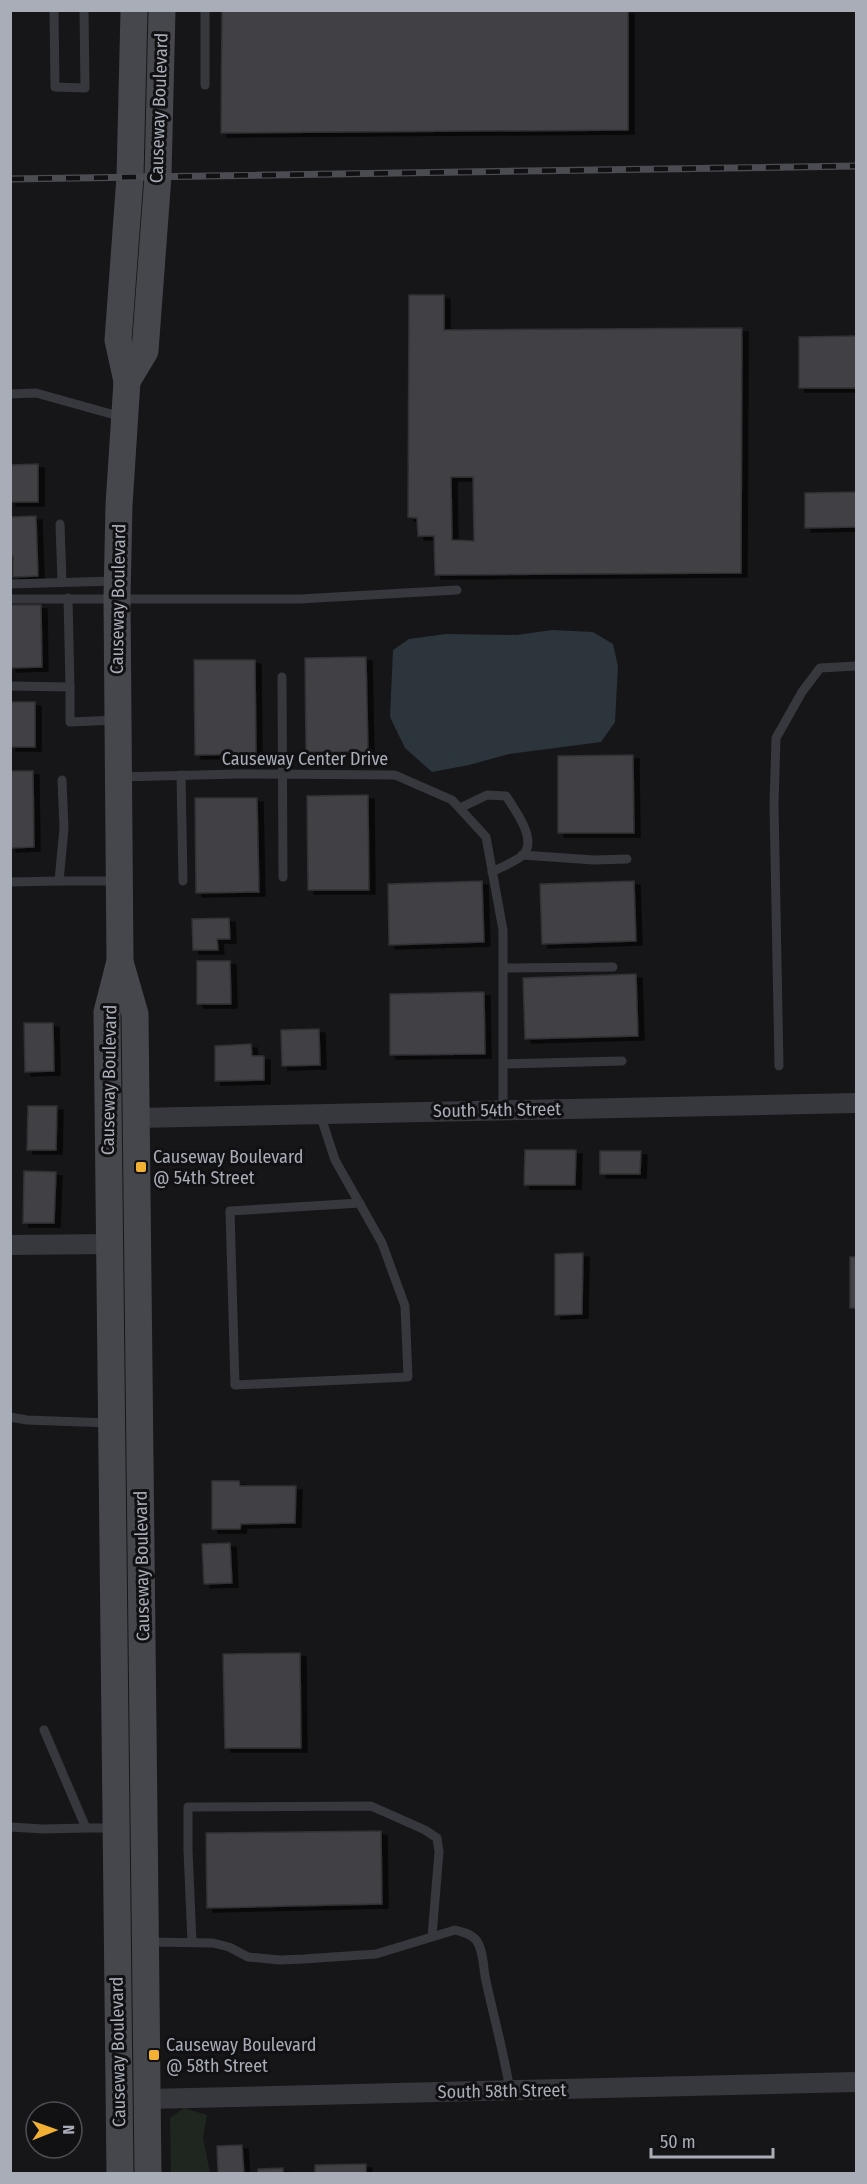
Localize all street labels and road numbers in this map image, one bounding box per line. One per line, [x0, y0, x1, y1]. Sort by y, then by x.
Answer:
street label: Causeway Boulevard [145, 32, 173, 184]
street label: Causeway Boulevard [106, 524, 130, 674]
street label: Causeway Center Drive [222, 748, 388, 770]
street label: Causeway Boulevard [97, 1005, 121, 1155]
street label: South 54th Street [433, 1098, 561, 1122]
street label: Causeway Boulevard [130, 1491, 154, 1641]
street label: Causeway Boulevard [106, 1977, 130, 2127]
street label: South 58th Street [438, 2079, 567, 2103]

